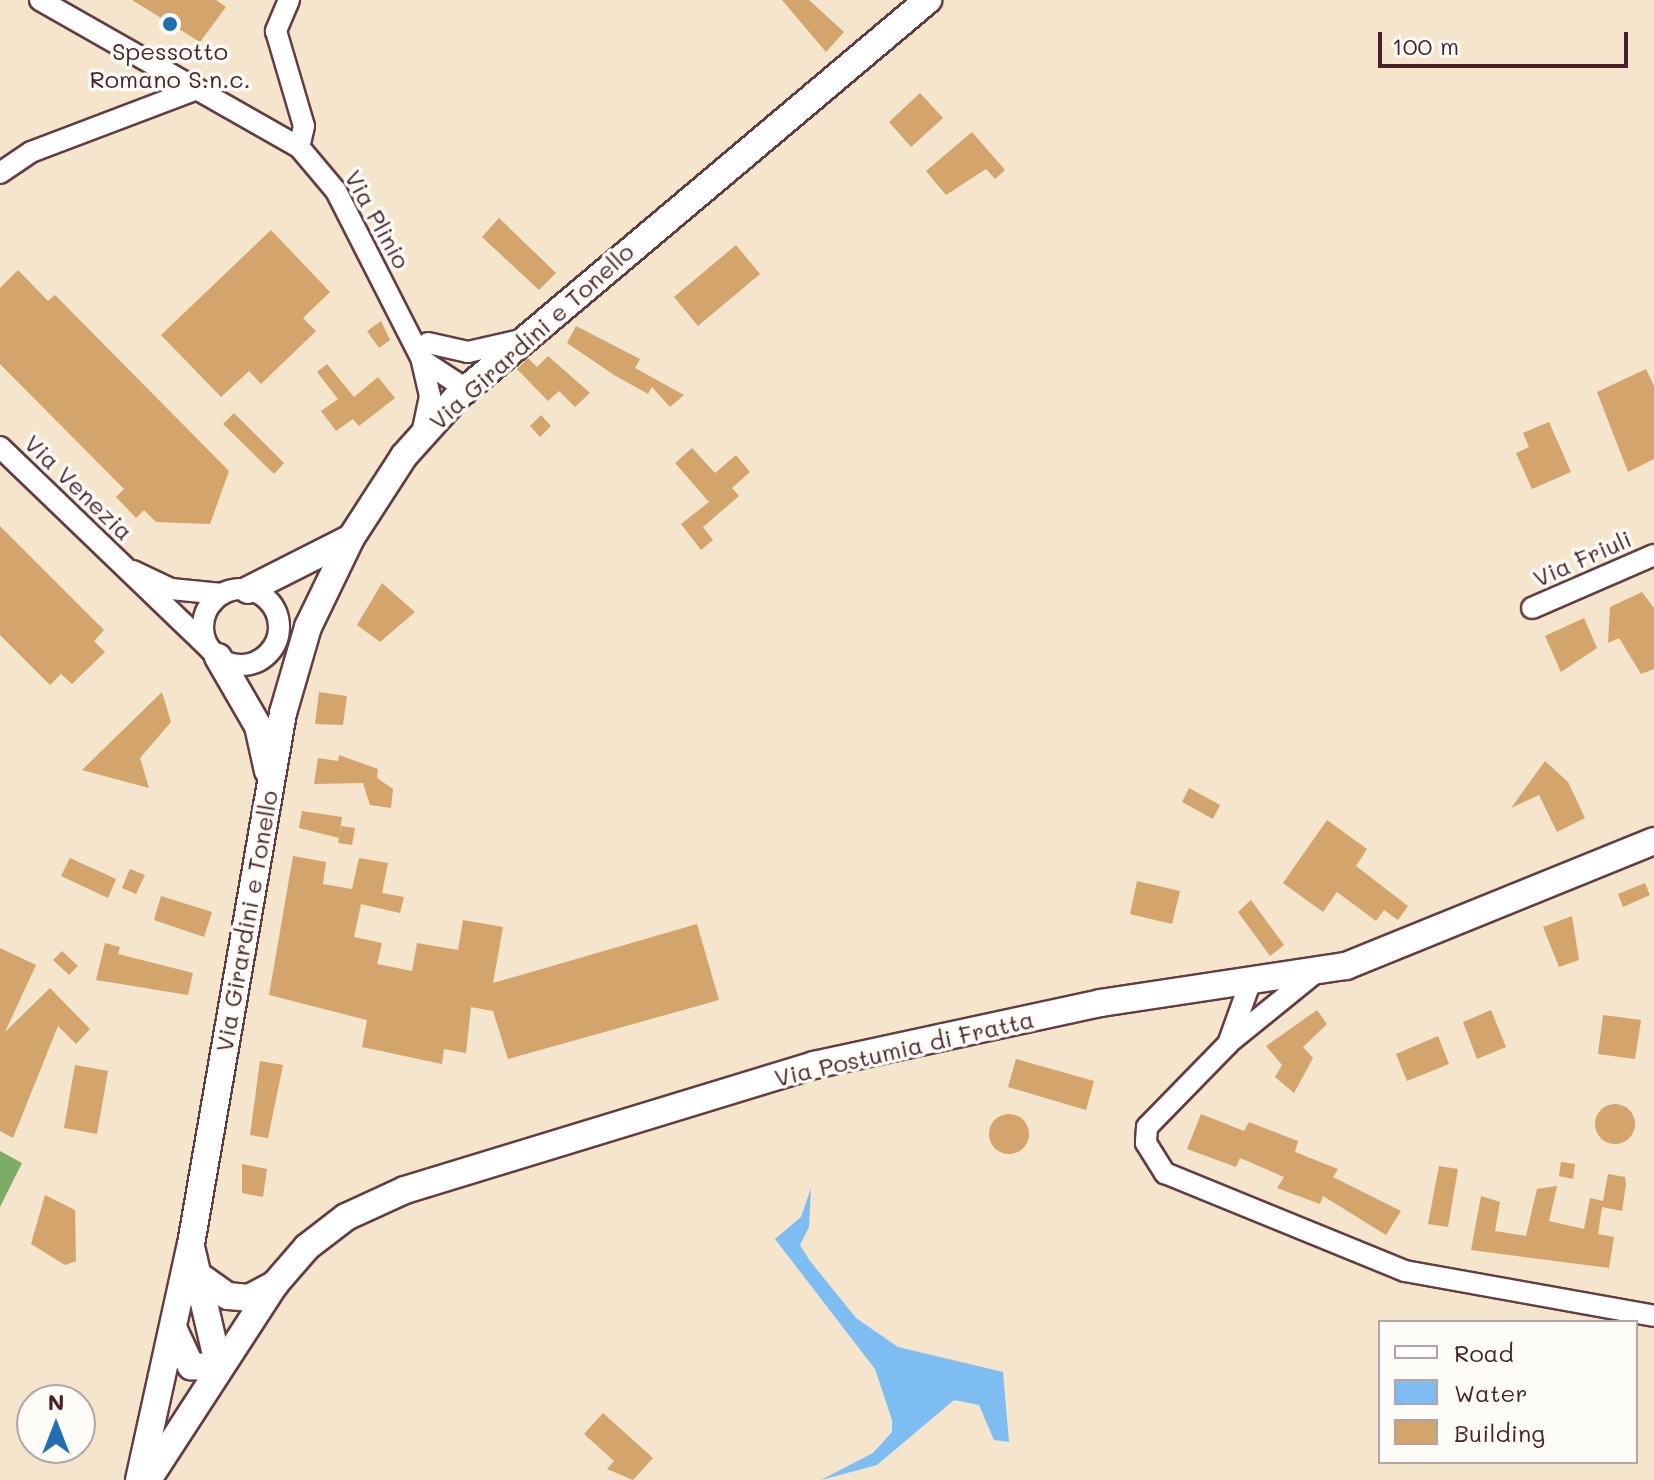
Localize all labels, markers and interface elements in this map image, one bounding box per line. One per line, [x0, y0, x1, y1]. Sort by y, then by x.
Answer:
marker: Spessotto Romano S.n.c. [161, 15, 179, 33]
scale bar [1382, 16, 1632, 66]
text: 100 m [1392, 30, 1459, 61]
place label: Spessotto Romano S.n.c. [89, 37, 251, 93]
street label: Via Plinio [339, 165, 417, 273]
street label: Via Girardini e Tonello [423, 237, 639, 435]
street label: Via Venezia [19, 428, 139, 546]
street label: Via Friuli [1528, 524, 1636, 592]
street label: Via Girardini e Tonello [209, 788, 283, 1054]
street label: Via Postumia di Fratta [771, 1004, 1037, 1092]
legend [1378, 1320, 1638, 1464]
text: Road [1454, 1337, 1514, 1368]
text: Water [1454, 1377, 1528, 1408]
north arrow [16, 1384, 96, 1464]
text: N [48, 1387, 64, 1416]
text: Building [1454, 1417, 1545, 1448]

